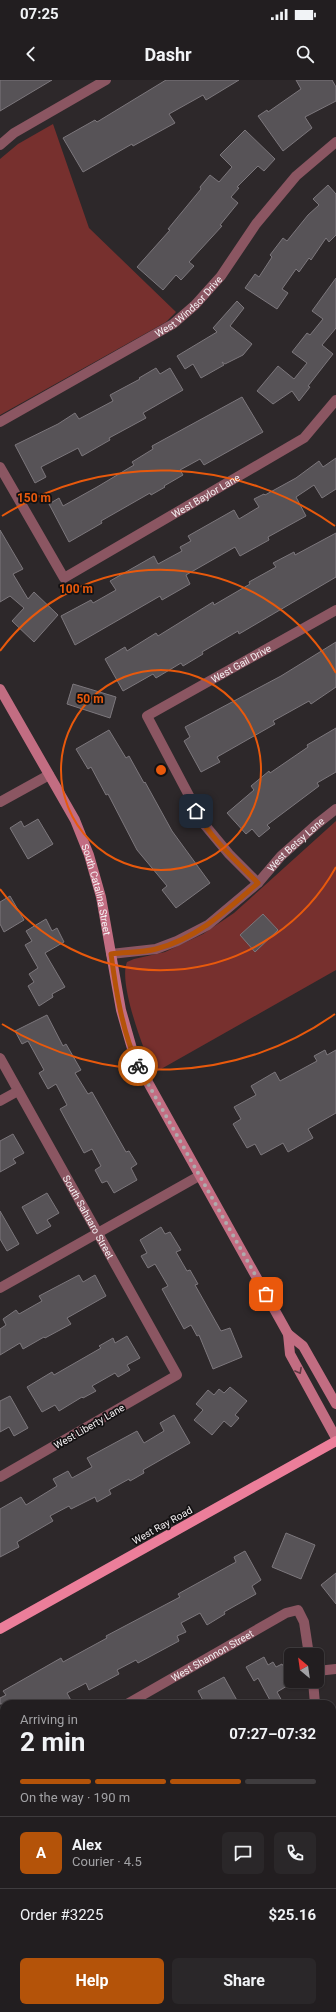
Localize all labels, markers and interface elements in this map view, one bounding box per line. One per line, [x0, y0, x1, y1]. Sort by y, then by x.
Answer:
text: 07:25 [20, 5, 59, 23]
icon: back [20, 43, 42, 65]
icon: search [294, 43, 316, 65]
text: Dashr [144, 44, 192, 65]
street label: West Windsor Drive [153, 274, 224, 339]
street label: West Baylor Lane [170, 472, 242, 520]
text: 150 m [17, 491, 51, 505]
text: 100 m [59, 582, 93, 596]
street label: West Gail Drive [209, 642, 273, 685]
text: 50 m [76, 692, 104, 706]
centre of rings [154, 763, 168, 777]
pin [179, 794, 213, 828]
icon: home [185, 800, 207, 822]
street label: West Betsy Lane [265, 816, 327, 874]
street label: South Catalina Street [79, 842, 113, 936]
courier [118, 1046, 158, 1086]
icon: bike [127, 1055, 149, 1077]
street label: South Sahuaro Street [61, 1173, 116, 1261]
pin [249, 1277, 283, 1311]
icon: bag [255, 1283, 277, 1305]
one-way arrow [294, 1367, 302, 1374]
street label: West Liberty Lane [52, 1402, 126, 1451]
street label: West Ray Road [130, 1504, 194, 1546]
street label: West Shannon Street [169, 1628, 255, 1684]
north arrow [284, 1648, 324, 1688]
map controls [284, 1648, 324, 1688]
text: Arriving in [20, 1712, 78, 1727]
text: 07:27–07:32 [229, 1725, 316, 1743]
text: 2 min [20, 1727, 85, 1757]
text: On the way · 190 m [20, 1790, 130, 1805]
button: chat [222, 1832, 264, 1874]
button: phone [274, 1832, 316, 1874]
text: Alex [72, 1836, 102, 1854]
text: A [36, 1844, 46, 1862]
text: Courier · 4.5 [72, 1854, 142, 1869]
text: Order #3225 [20, 1906, 103, 1924]
text: $25.16 [269, 1906, 316, 1924]
button: Help [20, 1958, 164, 2004]
button: Share [172, 1958, 316, 2004]

